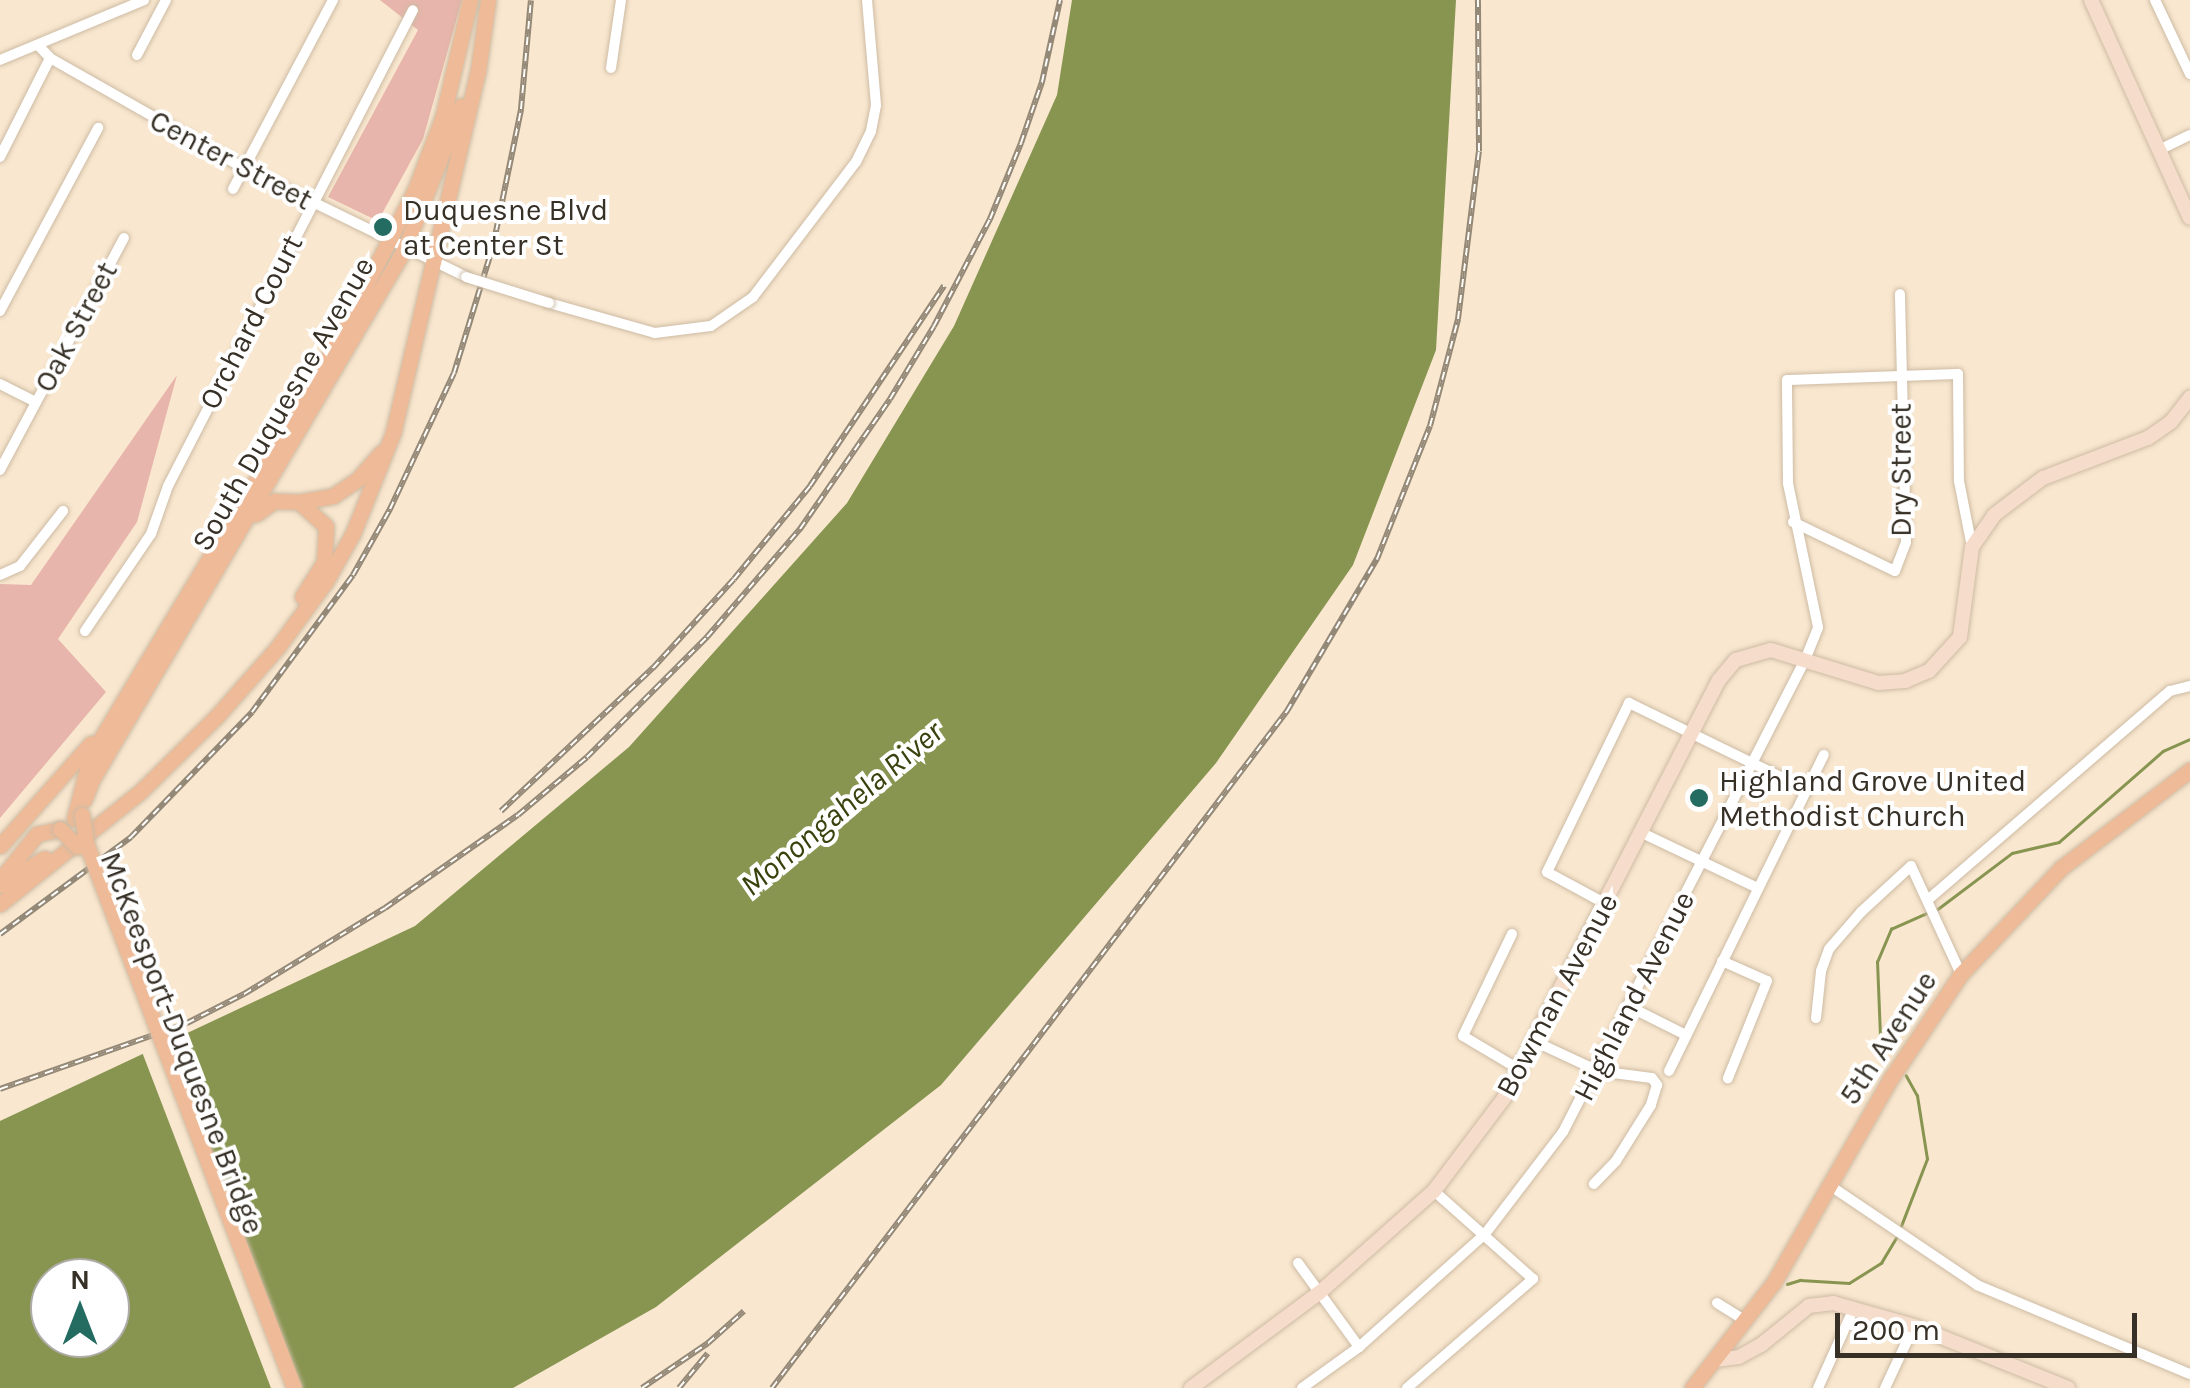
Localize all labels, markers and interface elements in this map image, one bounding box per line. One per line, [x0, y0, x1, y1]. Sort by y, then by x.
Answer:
street label: Center Street [144, 102, 318, 218]
place label: Duquesne Blvd at Center St [403, 192, 608, 262]
marker: Duquesne Blvd at Center St [372, 216, 394, 238]
street label: Orchard Court [192, 229, 310, 415]
street label: South Duquesne Avenue [184, 251, 382, 557]
street label: Oak Street [27, 256, 125, 398]
street label: Dry Street [1883, 403, 1919, 537]
water label: Monongahela River [733, 713, 951, 905]
place label: Highland Grove United Methodist Church [1719, 763, 2026, 834]
marker: Highland Grove United Methodist Church [1688, 787, 1710, 809]
street label: McKeesport-Duquesne Bridge [92, 847, 272, 1239]
street label: Highland Avenue [1566, 885, 1702, 1107]
street label: Bowman Avenue [1488, 887, 1626, 1103]
street label: 5th Avenue [1831, 964, 1945, 1112]
north arrow [30, 1258, 130, 1358]
text: N [70, 1263, 90, 1296]
scale bar [1840, 1293, 2142, 1355]
text: 200 m [1852, 1312, 1940, 1348]

